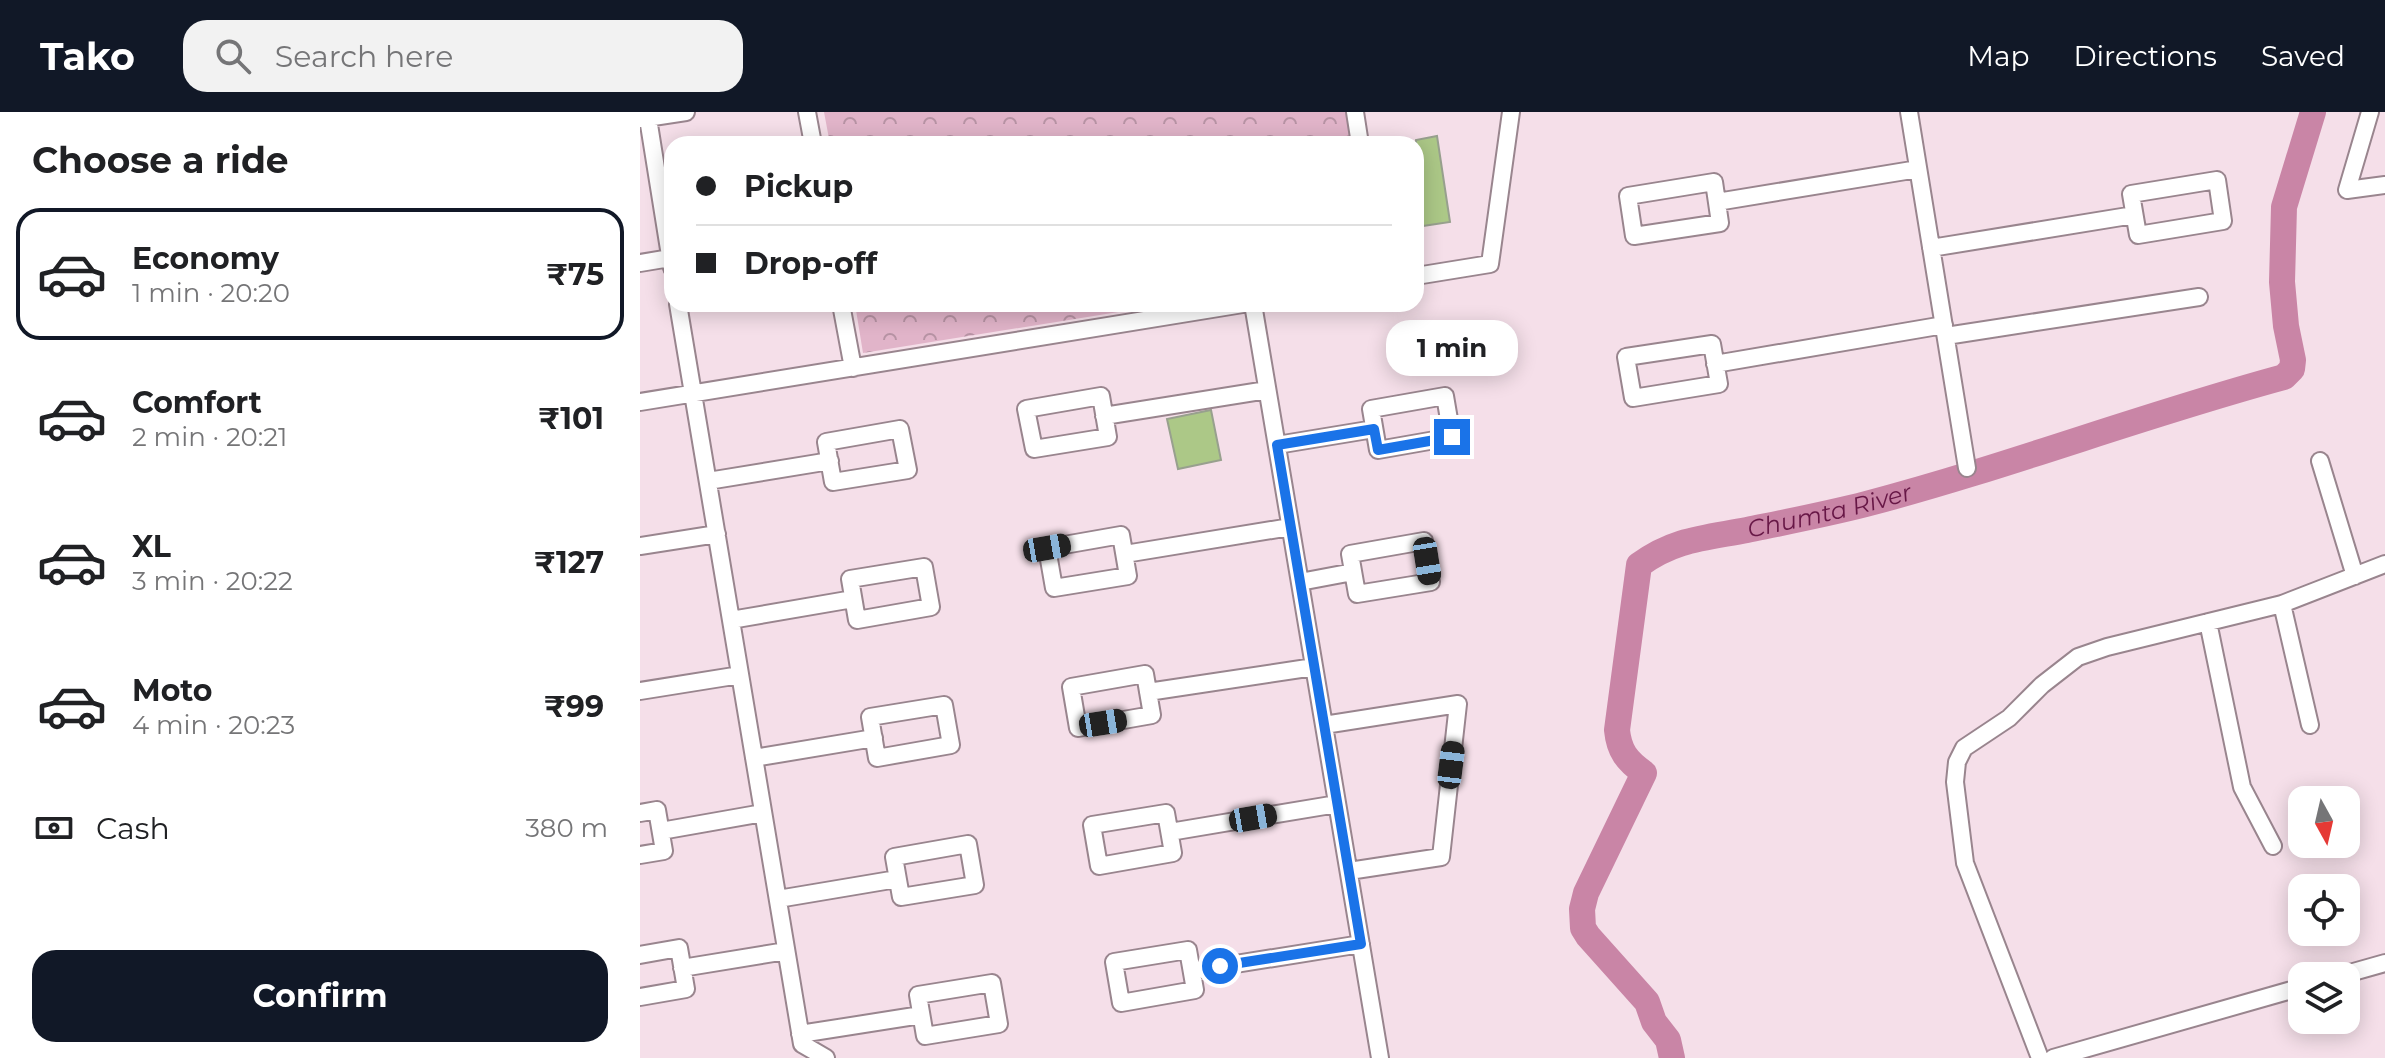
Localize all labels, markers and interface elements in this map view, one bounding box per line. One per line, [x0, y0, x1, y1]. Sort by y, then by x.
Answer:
search box [183, 20, 743, 92]
text: Tako [40, 33, 135, 80]
icon: search [211, 34, 255, 78]
text: Search here [275, 38, 453, 75]
text: Map [1967, 39, 2029, 73]
text: Directions [2073, 39, 2217, 73]
text: Saved [2261, 39, 2345, 73]
text: Choose a ride [32, 138, 289, 182]
text: Pickup [744, 168, 853, 205]
icon: car [36, 238, 108, 310]
text: Economy [132, 240, 279, 277]
text: Drop-off [744, 245, 877, 282]
text: ₹75 [546, 256, 604, 293]
text: 1 min · 20:20 [132, 277, 290, 309]
callout: 1 min [1386, 321, 1518, 377]
text: 1 min [1417, 332, 1487, 364]
icon: car [36, 382, 108, 454]
text: Comfort [132, 384, 262, 421]
text: ₹101 [538, 400, 604, 437]
route end [1434, 419, 1470, 455]
text: 2 min · 20:21 [132, 421, 288, 453]
water label: Chumta River [1745, 477, 1916, 544]
icon: car [36, 526, 108, 598]
text: XL [132, 528, 171, 565]
car [1021, 532, 1073, 564]
car [1411, 535, 1443, 587]
text: ₹127 [534, 544, 604, 581]
text: 3 min · 20:22 [132, 565, 293, 597]
icon: car [36, 670, 108, 742]
text: Moto [132, 672, 213, 709]
text: ₹99 [544, 688, 604, 725]
car [1077, 707, 1129, 739]
text: 4 min · 20:23 [132, 709, 295, 741]
car [1436, 740, 1466, 790]
north arrow [2288, 786, 2360, 858]
map controls [2288, 786, 2360, 1034]
car [1227, 802, 1279, 834]
icon: cash [32, 806, 76, 850]
text: Cash [96, 810, 170, 847]
text: 380 m [525, 812, 608, 844]
button: locate [2288, 874, 2360, 946]
route start [1202, 948, 1238, 984]
button: Confirm [32, 950, 608, 1042]
button: layers [2288, 962, 2360, 1034]

